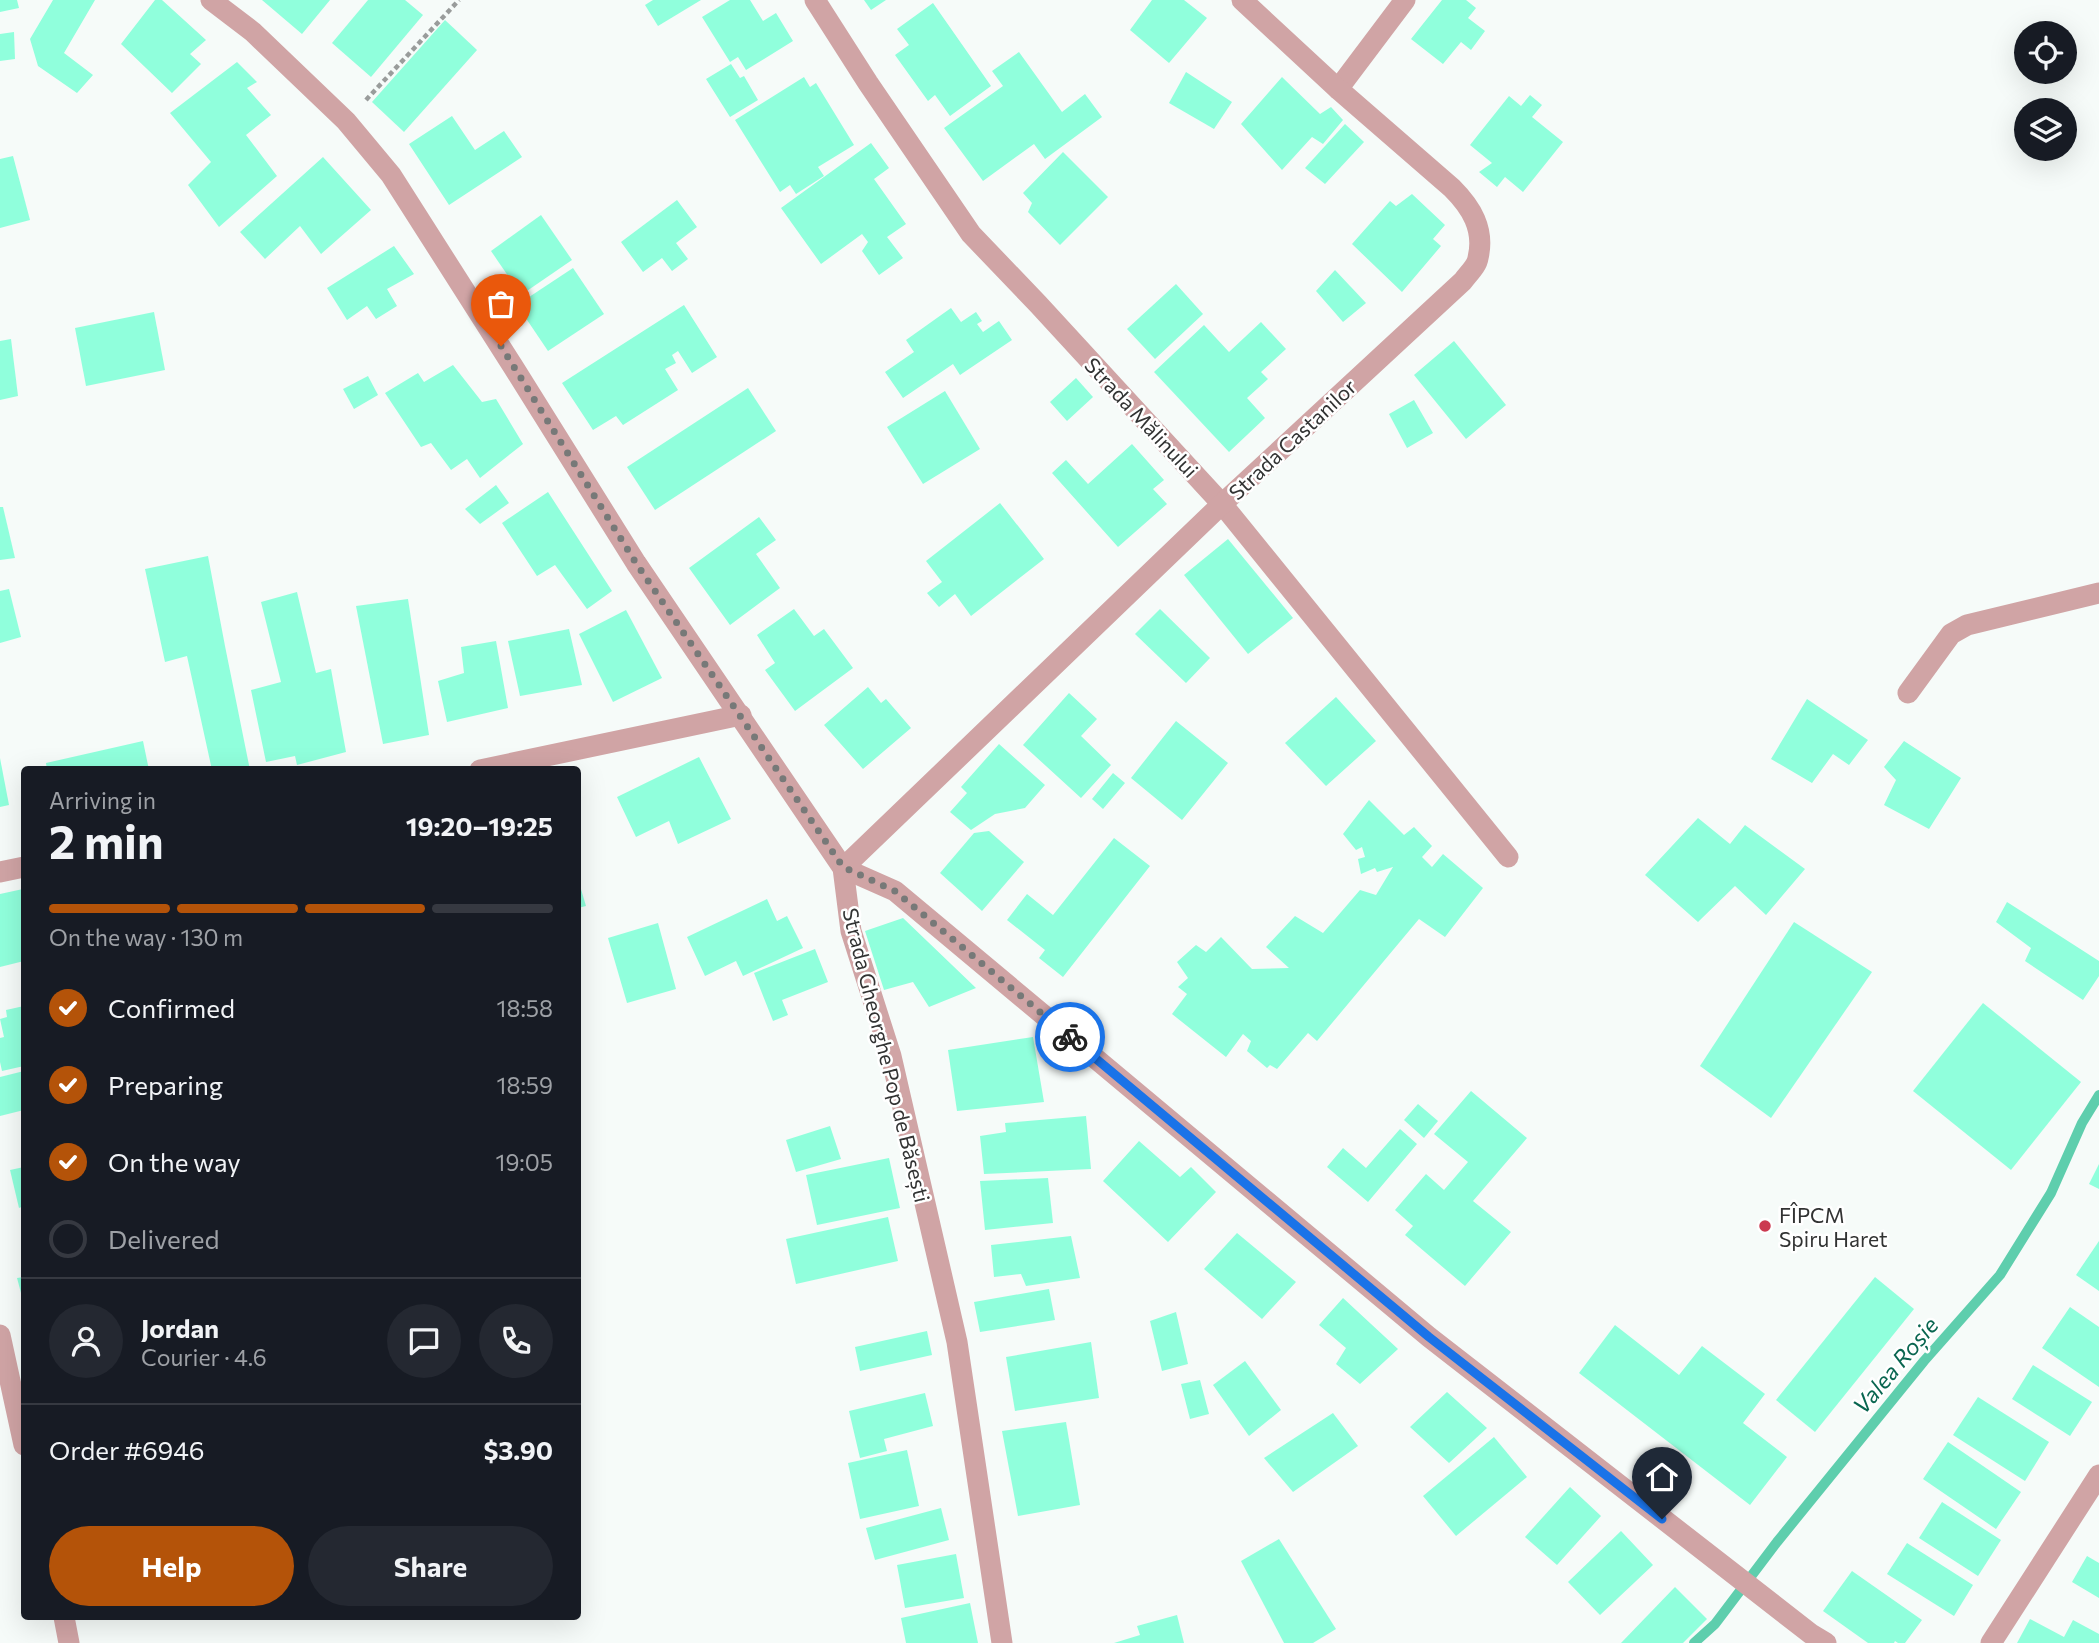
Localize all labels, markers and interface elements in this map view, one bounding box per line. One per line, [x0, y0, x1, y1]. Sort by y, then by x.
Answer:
map controls [2014, 21, 2077, 161]
button: locate [2014, 21, 2077, 84]
button: layers [2014, 98, 2077, 161]
pin [471, 274, 531, 346]
icon: bag [482, 285, 520, 323]
street label: Strada Mălinului [1080, 352, 1204, 482]
street label: Strada Castanilor [1223, 374, 1361, 504]
text: Arriving in [49, 786, 156, 814]
text: 19:20–19:25 [406, 810, 553, 841]
text: 2 min [49, 812, 164, 868]
street label: Strada Gheorghe Pop de Băsești [836, 905, 936, 1205]
text: On the way · 130 m [49, 923, 243, 951]
icon: check [49, 989, 87, 1027]
text: Confirmed [108, 992, 235, 1023]
text: 18:58 [497, 994, 553, 1022]
courier [1035, 1002, 1105, 1072]
icon: bike [1051, 1018, 1089, 1056]
icon: check [49, 1066, 87, 1104]
text: Preparing [108, 1069, 223, 1100]
text: 18:59 [497, 1071, 553, 1099]
icon: check [49, 1143, 87, 1181]
text: On the way [108, 1146, 241, 1177]
text: 19:05 [496, 1148, 553, 1176]
place label: FÎPCM Spiru Haret [1779, 1202, 1888, 1251]
marker: FÎPCM Spiru Haret [1757, 1218, 1773, 1234]
text: Delivered [108, 1223, 219, 1254]
button: person [49, 1304, 123, 1378]
button: chat [387, 1304, 461, 1378]
button: phone [479, 1304, 553, 1378]
water label: Valea Roșie [1846, 1311, 1945, 1420]
text: Jordan [141, 1312, 219, 1343]
text: Courier · 4.6 [141, 1343, 267, 1371]
text: Order #6946 [49, 1434, 205, 1465]
text: $3.90 [483, 1434, 553, 1465]
pin [1632, 1447, 1692, 1519]
icon: home [1643, 1458, 1681, 1496]
button: Help [49, 1526, 294, 1606]
button: Share [308, 1526, 553, 1606]

